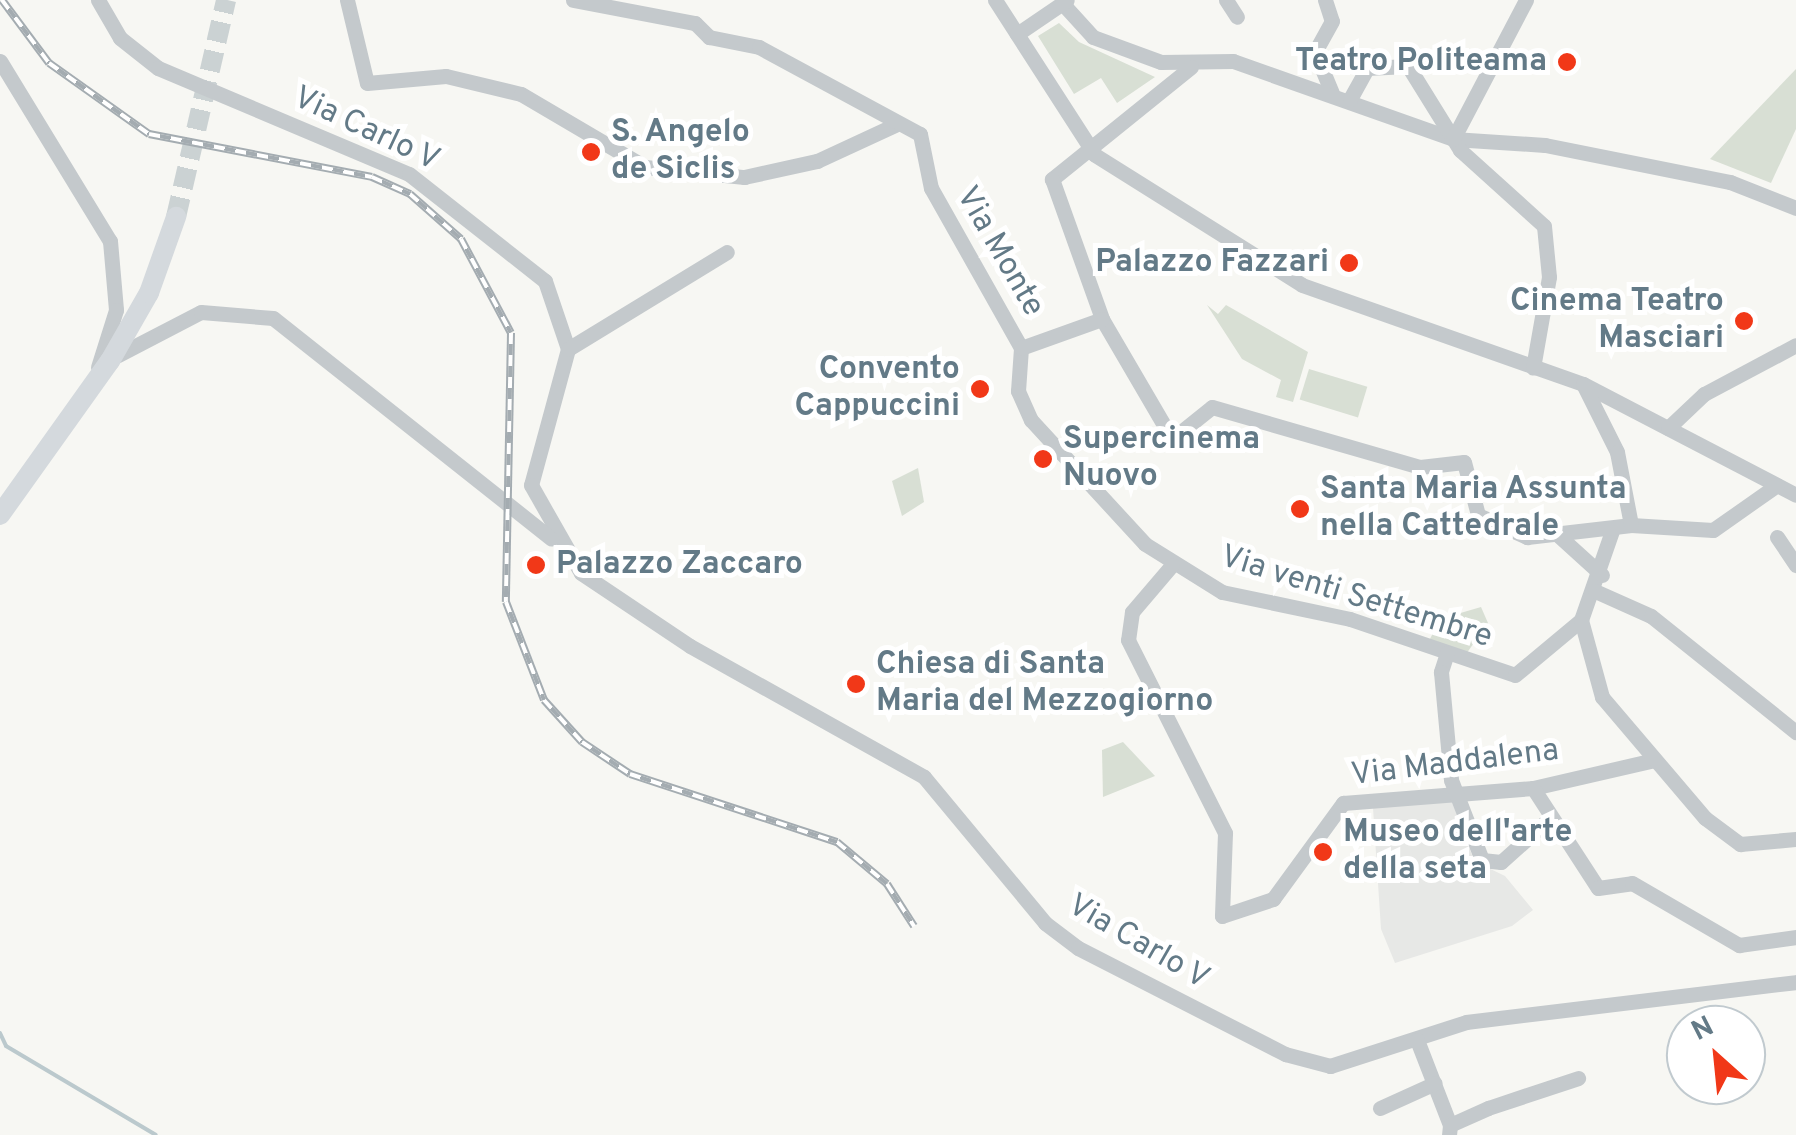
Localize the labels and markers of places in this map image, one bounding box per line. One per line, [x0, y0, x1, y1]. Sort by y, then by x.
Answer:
place label: Teatro Politeama [1295, 43, 1547, 81]
marker: Teatro Politeama [1556, 51, 1578, 73]
place label: S. Angelo de Siclis [611, 115, 751, 190]
marker: S. Angelo de Siclis [580, 141, 602, 163]
place label: Palazzo Fazzari [1095, 244, 1329, 282]
marker: Palazzo Fazzari [1338, 252, 1360, 274]
place label: Cinema Teatro Masciari [1510, 284, 1724, 359]
marker: Cinema Teatro Masciari [1733, 310, 1755, 332]
place label: Convento Cappuccini [795, 352, 960, 427]
marker: Convento Cappuccini [969, 378, 991, 400]
place label: Supercinema Nuovo [1063, 422, 1260, 497]
marker: Supercinema Nuovo [1032, 448, 1054, 470]
place label: Santa Maria Assunta nella Cattedrale [1320, 472, 1628, 547]
marker: Santa Maria Assunta nella Cattedrale [1289, 498, 1311, 520]
place label: Palazzo Zaccaro [556, 546, 803, 584]
marker: Palazzo Zaccaro [525, 554, 547, 576]
place label: Chiesa di Santa Maria del Mezzogiorno [876, 647, 1213, 722]
marker: Chiesa di Santa Maria del Mezzogiorno [845, 673, 867, 695]
place label: Museo dell'arte della seta [1343, 815, 1572, 890]
marker: Museo dell'arte della seta [1312, 841, 1334, 863]

